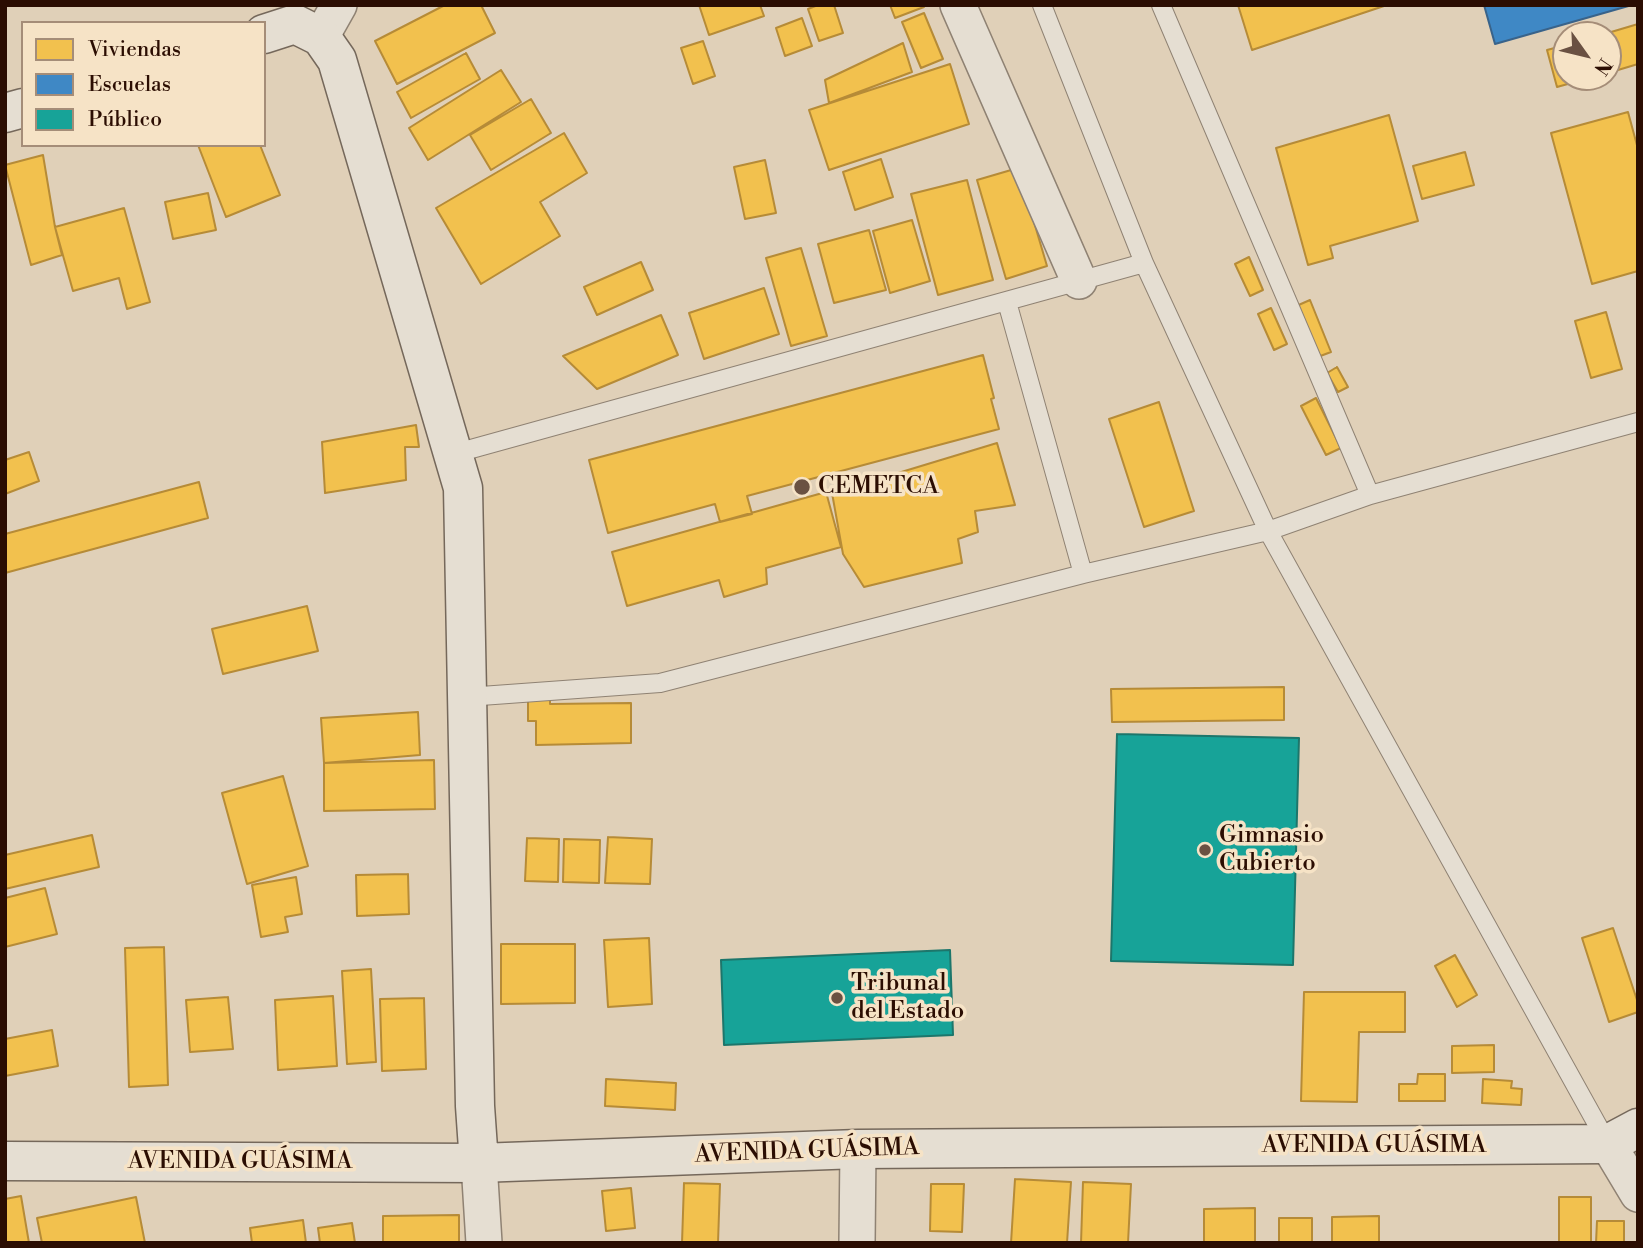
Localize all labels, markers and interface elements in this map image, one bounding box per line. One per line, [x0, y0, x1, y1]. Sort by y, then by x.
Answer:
legend [21, 21, 266, 147]
north arrow [1552, 21, 1622, 91]
text: Viviendas [88, 37, 181, 63]
text: N [1589, 54, 1617, 80]
text: Escuelas [88, 72, 171, 98]
text: Público [88, 107, 162, 133]
place label: CEMETCA [818, 473, 939, 501]
marker: CEMETCA [792, 477, 812, 497]
place label: Gimnasio Cubierto [1219, 822, 1324, 878]
marker: Gimnasio Cubierto [1197, 842, 1213, 858]
place label: Tribunal del Estado [851, 970, 964, 1026]
marker: Tribunal del Estado [829, 990, 845, 1006]
street label: AVENIDA GUÁSIMA [1262, 1132, 1486, 1160]
street label: AVENIDA GUÁSIMA [694, 1134, 920, 1170]
street label: AVENIDA GUÁSIMA [128, 1148, 352, 1176]

